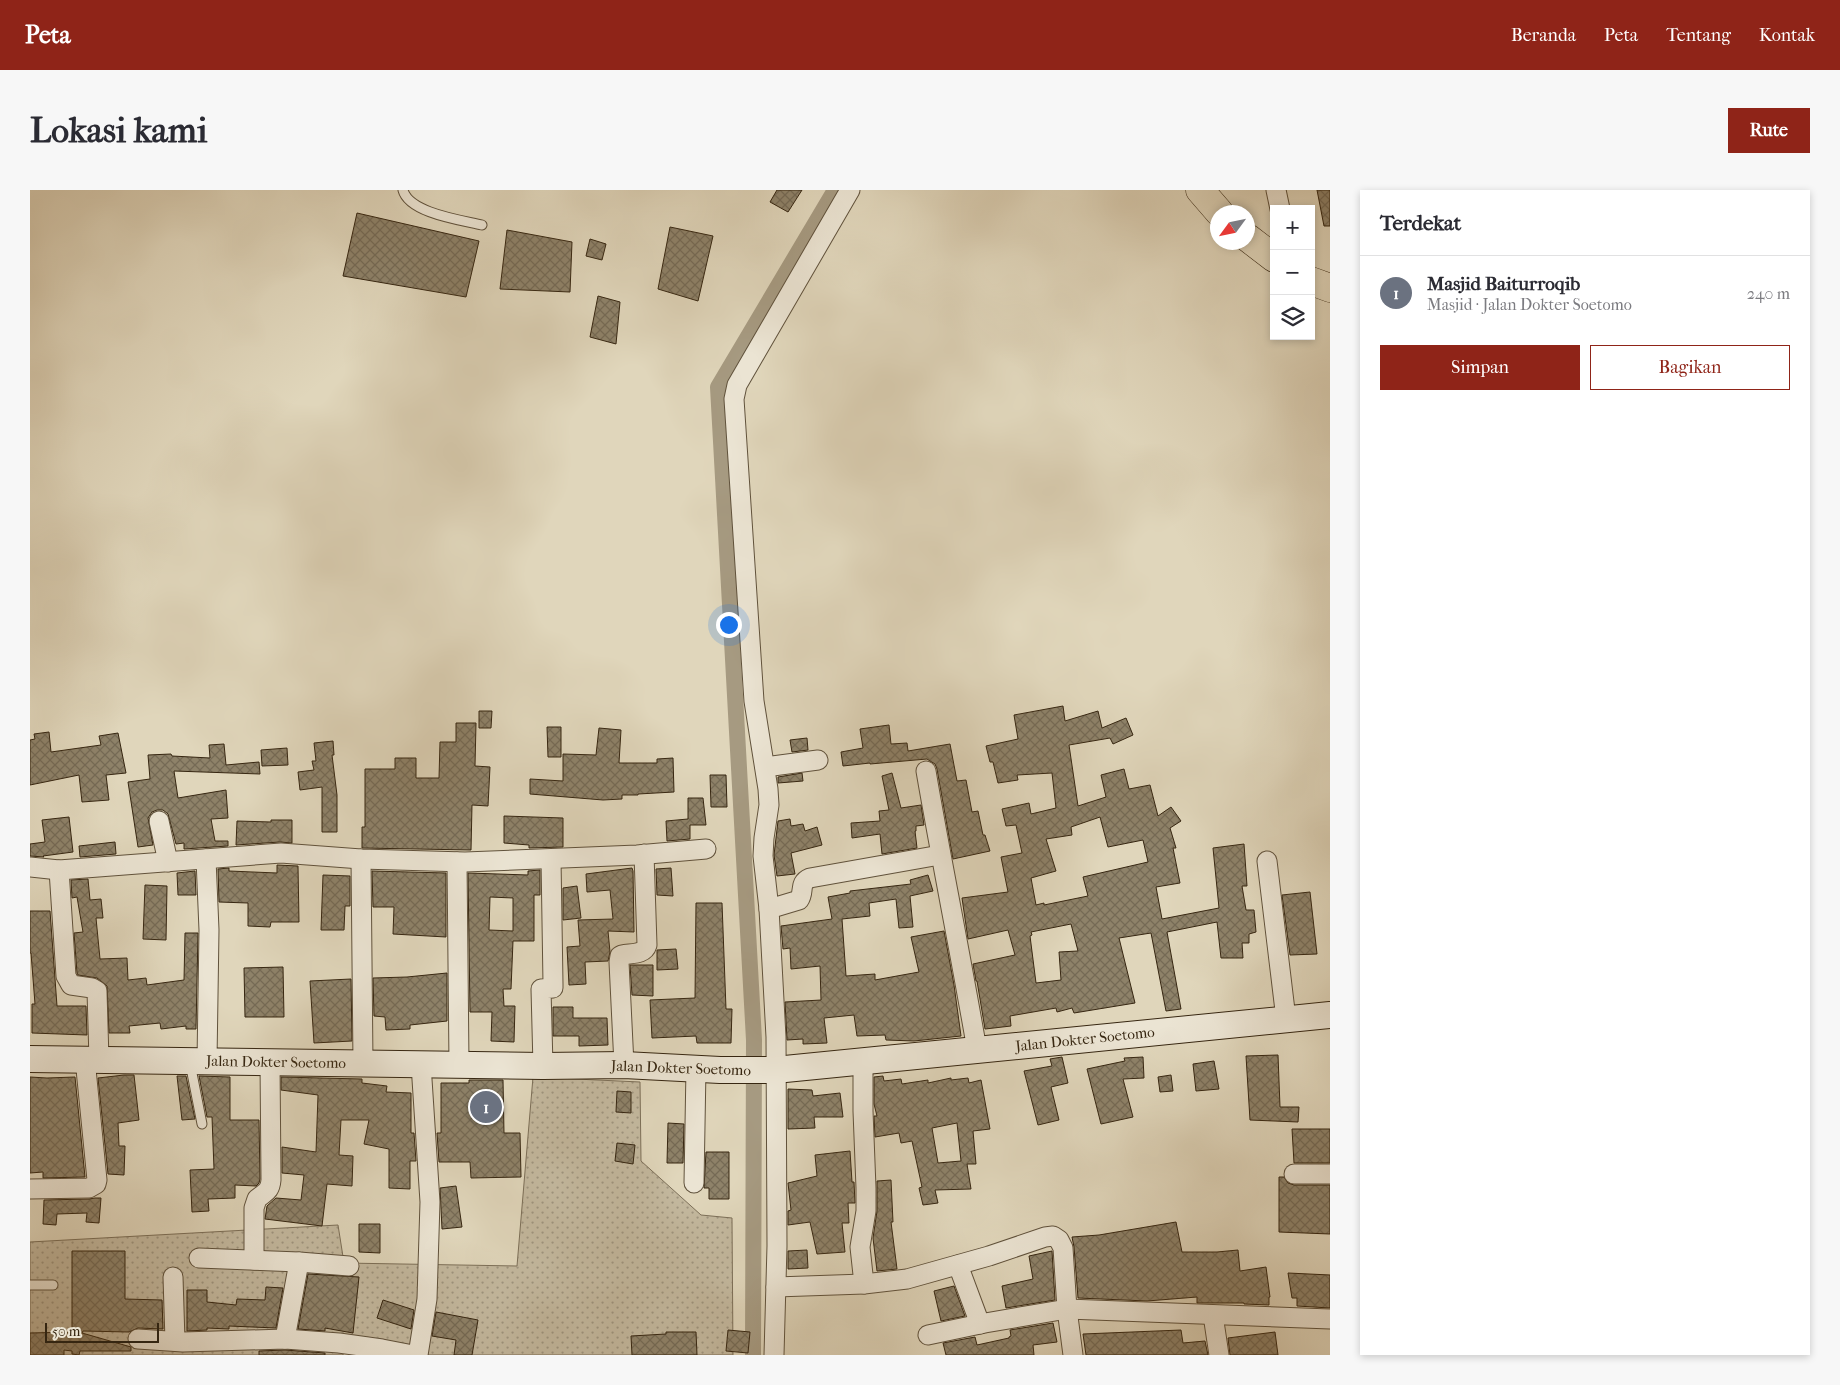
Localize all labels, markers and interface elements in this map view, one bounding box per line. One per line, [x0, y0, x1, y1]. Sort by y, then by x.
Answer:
text: Peta [25, 21, 70, 49]
text: Beranda [1511, 25, 1576, 46]
text: Peta [1604, 25, 1638, 46]
text: Tentang [1666, 25, 1731, 46]
text: Kontak [1759, 25, 1815, 46]
button: Rute [1728, 108, 1810, 153]
text: Lokasi kami [30, 110, 207, 151]
north arrow [1210, 205, 1255, 250]
map controls [1270, 205, 1315, 340]
button: + [1270, 205, 1315, 250]
text: Terdekat [1380, 211, 1461, 235]
button: − [1270, 250, 1315, 295]
text: Masjid Baiturroqib [1427, 273, 1580, 295]
text: 1 [1393, 284, 1399, 303]
text: 240 m [1747, 284, 1790, 303]
button: layers [1270, 295, 1315, 340]
text: Masjid · Jalan Dokter Soetomo [1427, 295, 1632, 314]
button: Simpan [1380, 345, 1580, 390]
button: Bagikan [1590, 345, 1790, 390]
your location [716, 612, 742, 638]
street label: Jalan Dokter Soetomo [1013, 1023, 1156, 1055]
street label: Jalan Dokter Soetomo [205, 1052, 347, 1072]
street label: Jalan Dokter Soetomo [610, 1057, 752, 1079]
pin: 1 [470, 1088, 502, 1126]
scale bar [45, 1320, 159, 1343]
text: 50 m [52, 1323, 80, 1340]

